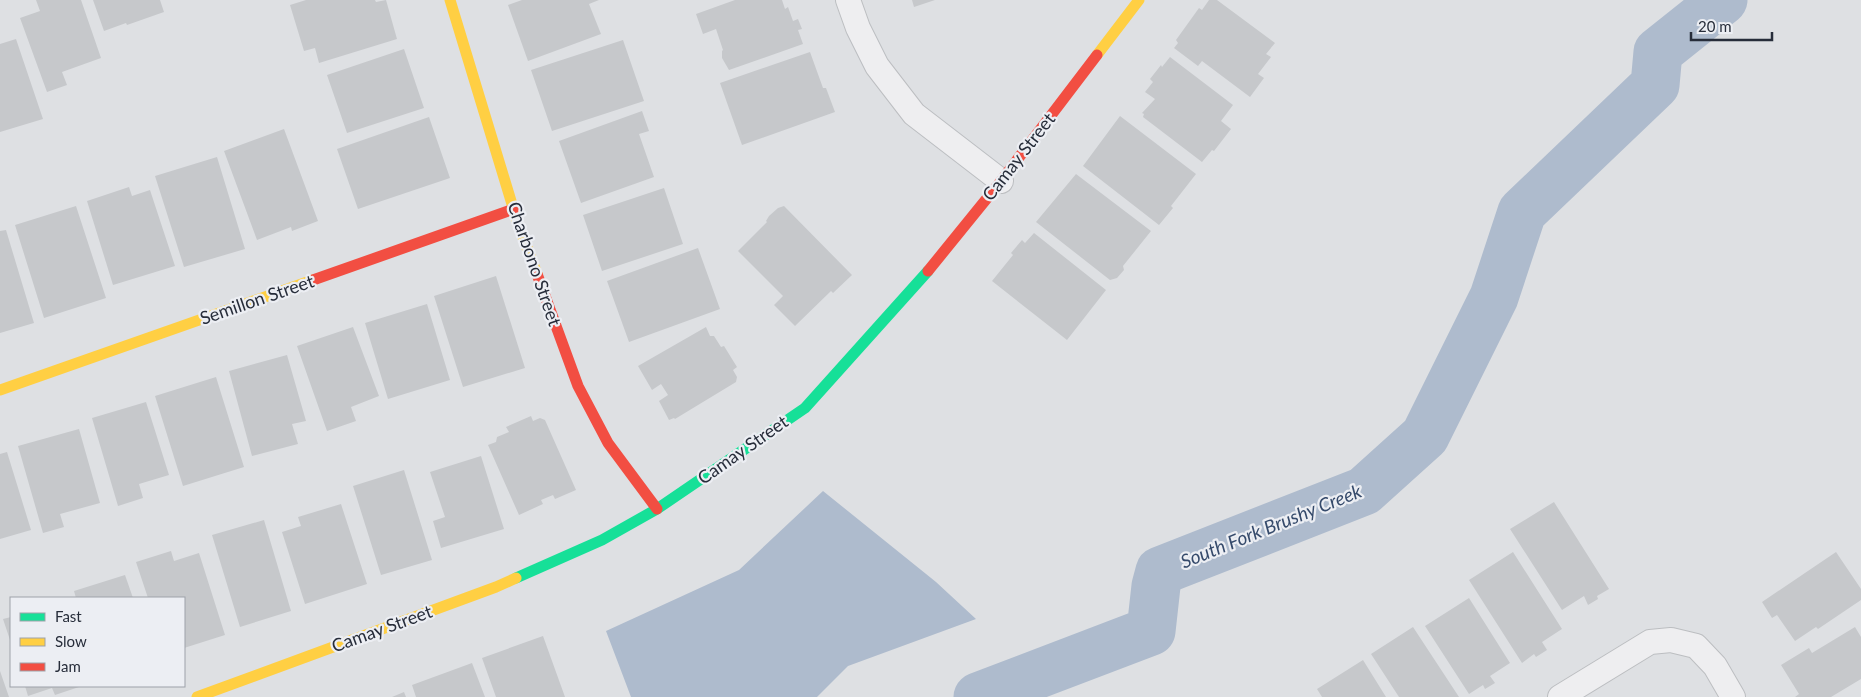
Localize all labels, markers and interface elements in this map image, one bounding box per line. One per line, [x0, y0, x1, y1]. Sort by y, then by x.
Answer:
scale bar [1691, 10, 1772, 42]
text: 20 m [1698, 17, 1732, 35]
street label: Camay Street [977, 108, 1060, 205]
street label: Charbono Street [503, 199, 567, 329]
street label: Semillon Street [197, 269, 317, 329]
street label: Camay Street [693, 410, 792, 488]
water label: South Fork Brushy Creek [1177, 478, 1366, 572]
legend [10, 597, 185, 687]
street label: Camay Street [328, 600, 435, 656]
text: Fast [55, 607, 82, 625]
text: Slow [55, 632, 87, 650]
text: Jam [55, 657, 81, 675]

